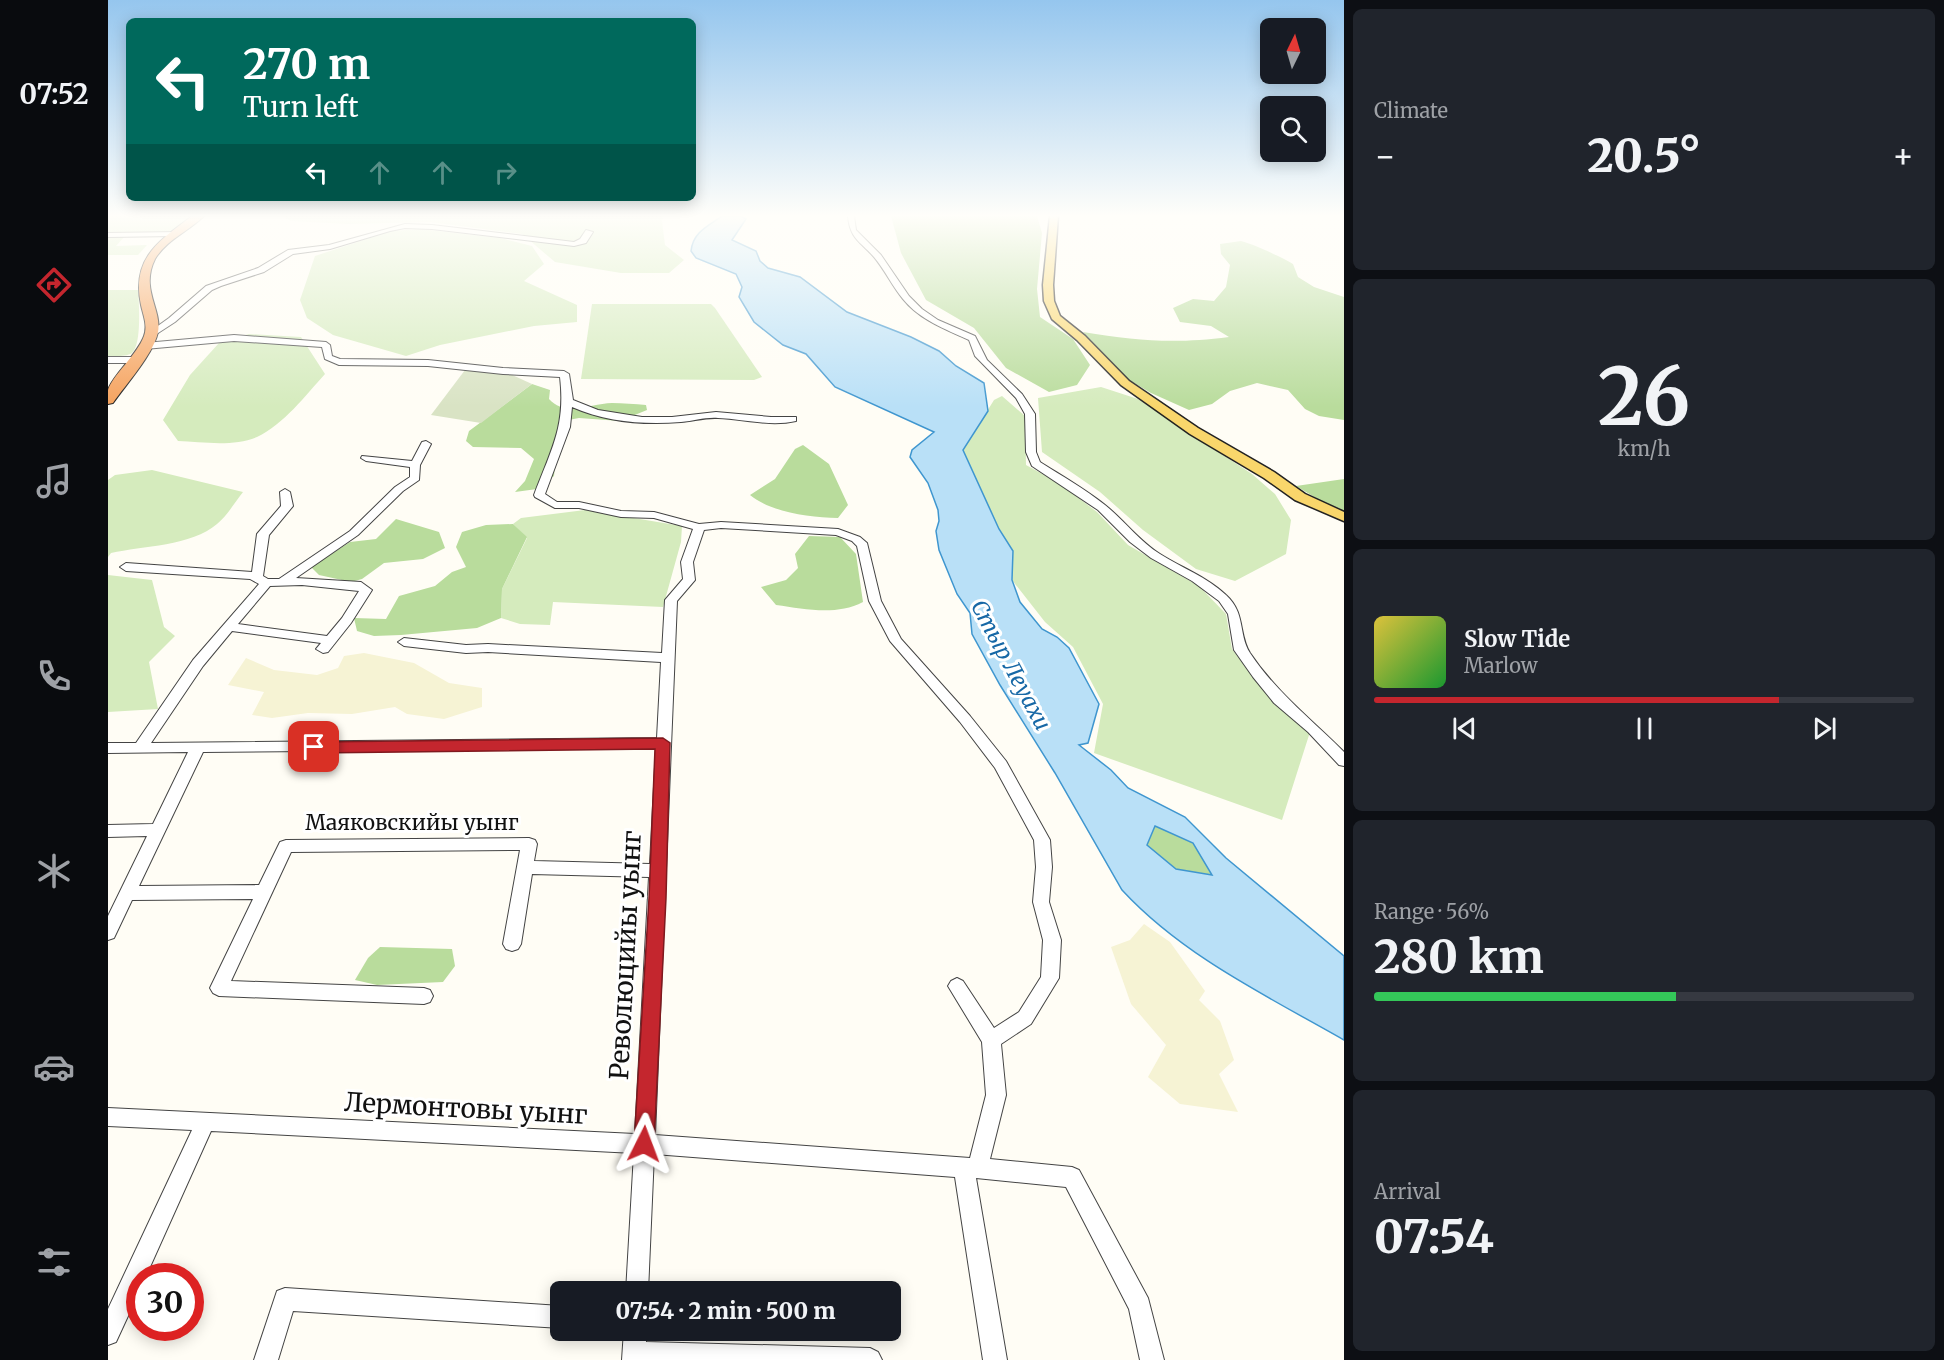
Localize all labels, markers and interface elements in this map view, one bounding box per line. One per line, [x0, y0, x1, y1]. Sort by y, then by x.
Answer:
north arrow [1260, 18, 1326, 84]
map controls [1260, 18, 1326, 162]
text: 270 m [243, 38, 370, 90]
icon: left [144, 42, 222, 120]
text: 07:52 [19, 77, 89, 111]
text: Turn left [243, 90, 358, 124]
button: search [1260, 96, 1326, 162]
text: Climate [1374, 98, 1448, 123]
text: 20.5° [1587, 128, 1701, 184]
text: − [1374, 136, 1396, 177]
text: + [1892, 136, 1914, 177]
icon: left [300, 156, 333, 189]
icon: ahead [363, 156, 396, 189]
icon: ahead [426, 156, 459, 189]
icon: right [489, 156, 522, 189]
icon: directions [33, 264, 75, 306]
text: 26 [1598, 348, 1690, 446]
text: km/h [1618, 436, 1670, 461]
icon: music [33, 460, 75, 502]
water label: Стыр Леуахи [965, 595, 1057, 735]
text: Slow Tide [1464, 625, 1570, 653]
text: Marlow [1464, 653, 1538, 678]
icon: phone [33, 655, 75, 697]
icon: previous [1448, 712, 1481, 745]
icon: pause [1628, 712, 1661, 745]
icon: next [1808, 712, 1841, 745]
pin [288, 721, 339, 772]
icon: arrive [297, 730, 330, 763]
street label: Маяковскийы уынг [305, 809, 519, 836]
street label: Революцийы уынг [602, 829, 648, 1081]
icon: climate [33, 850, 75, 892]
text: Range · 56% [1374, 899, 1489, 924]
text: 280 km [1374, 929, 1544, 985]
icon: car [33, 1046, 75, 1088]
street label: Лермонтовы уынг [343, 1085, 589, 1131]
position arrow [612, 1112, 676, 1176]
text: Arrival [1374, 1179, 1441, 1204]
text: 07:54 [1374, 1209, 1494, 1265]
icon: filters [33, 1241, 75, 1283]
speed limit sign: 30 [126, 1263, 204, 1341]
text: 07:54 · 2 min · 500 m [615, 1297, 836, 1325]

